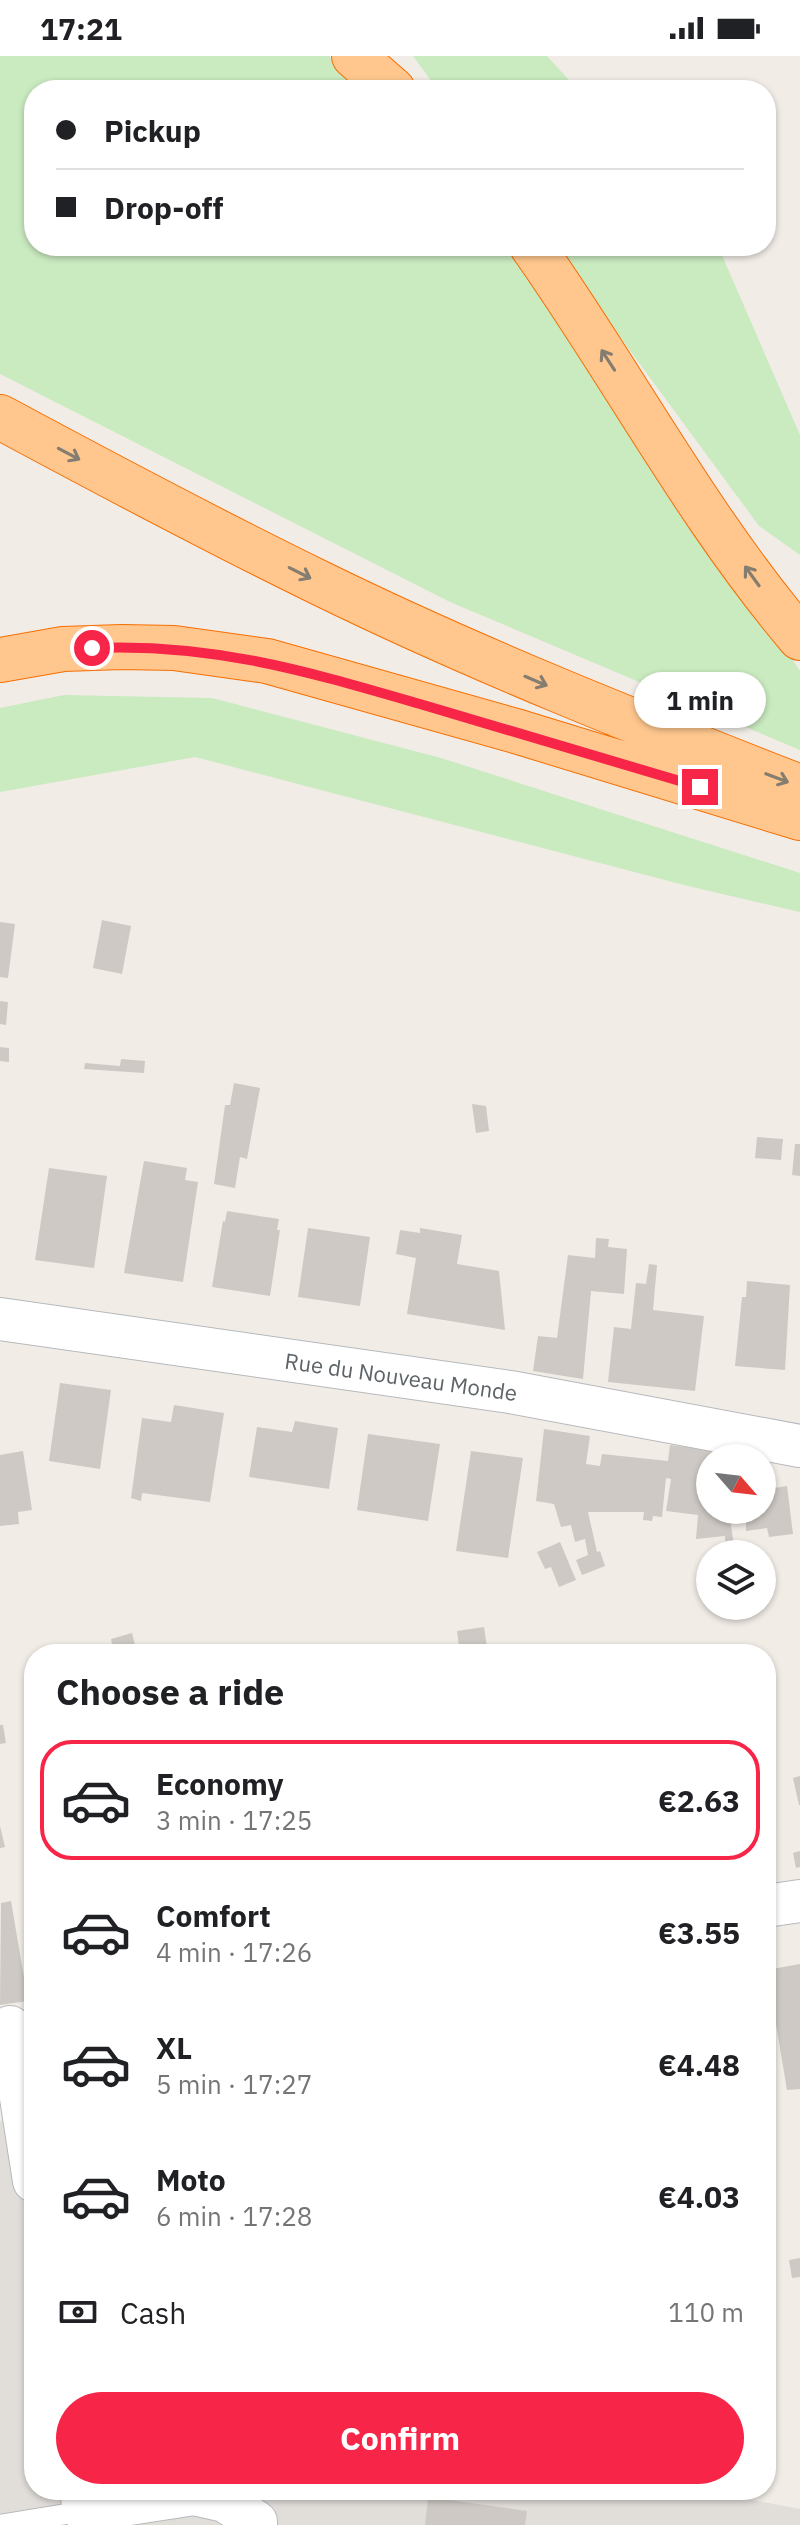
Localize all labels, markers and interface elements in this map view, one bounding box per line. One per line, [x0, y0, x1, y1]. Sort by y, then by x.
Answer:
text: 17:21 [40, 9, 122, 48]
text: Pickup [104, 111, 201, 150]
text: Drop-off [104, 188, 223, 227]
one-way arrow [600, 349, 617, 371]
one-way arrow [56, 447, 80, 462]
one-way arrow [287, 566, 311, 581]
one-way arrow [743, 566, 760, 588]
route start [74, 630, 110, 666]
callout: 1 min [634, 671, 766, 727]
one-way arrow [523, 674, 548, 689]
text: 1 min [666, 683, 734, 717]
route end [682, 769, 718, 805]
one-way arrow [765, 772, 789, 786]
street label: Rue du Nouveau Monde [283, 1346, 519, 1407]
north arrow [696, 1444, 776, 1524]
map controls [696, 1444, 776, 1620]
button: layers [696, 1540, 776, 1620]
text: Choose a ride [56, 1668, 284, 1715]
icon: car [60, 1764, 132, 1836]
text: Economy [156, 1764, 284, 1803]
text: €2.63 [658, 1781, 740, 1820]
text: 3 min · 17:25 [156, 1803, 312, 1837]
icon: car [60, 1896, 132, 1968]
text: Comfort [156, 1896, 271, 1935]
text: €3.55 [658, 1913, 740, 1952]
text: 4 min · 17:26 [156, 1935, 312, 1969]
icon: car [60, 2028, 132, 2100]
text: XL [156, 2028, 192, 2067]
text: €4.48 [658, 2045, 740, 2084]
text: 5 min · 17:27 [156, 2067, 312, 2101]
icon: car [60, 2160, 132, 2232]
text: Moto [156, 2160, 226, 2199]
text: €4.03 [658, 2177, 740, 2216]
text: 6 min · 17:28 [156, 2199, 312, 2233]
icon: cash [56, 2290, 100, 2334]
text: Cash [120, 2293, 186, 2332]
text: 110 m [668, 2295, 744, 2329]
button: Confirm [56, 2392, 744, 2484]

